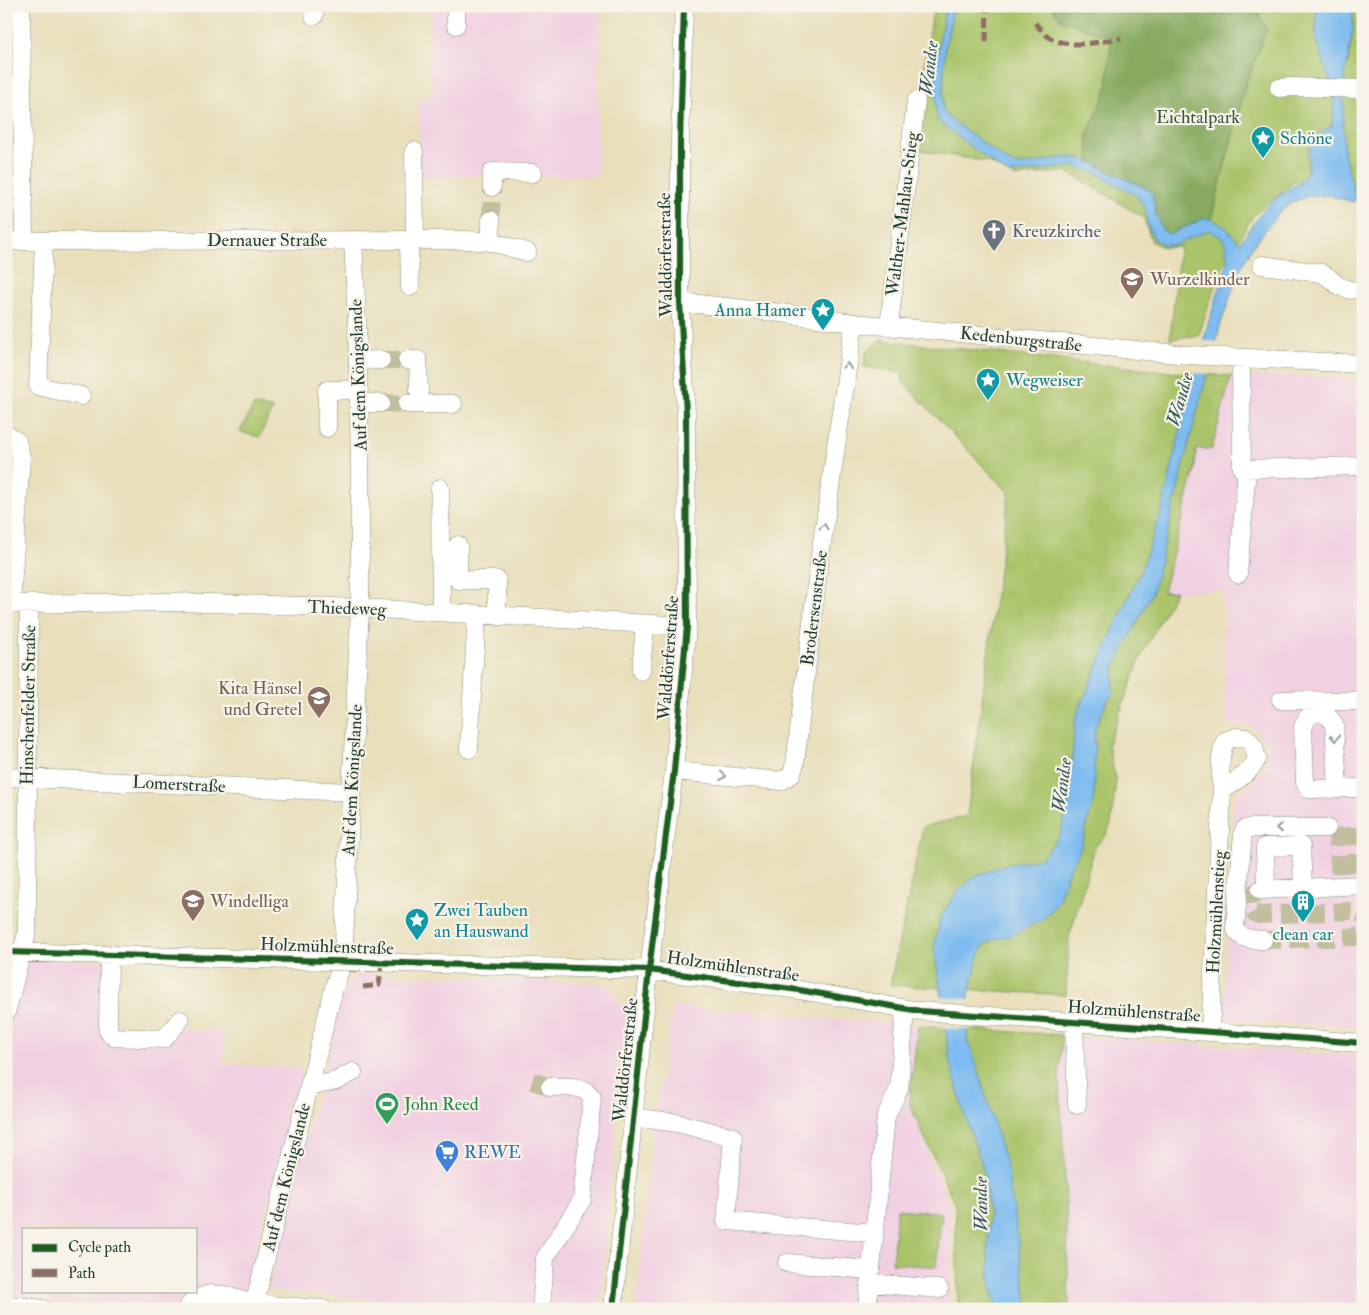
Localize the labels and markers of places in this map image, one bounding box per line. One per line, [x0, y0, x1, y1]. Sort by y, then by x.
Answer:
place icon: Schöne [1250, 125, 1276, 159]
place label: Schöne [1280, 127, 1333, 150]
church icon: Kreuzkirche [981, 218, 1007, 252]
place label: Kreuzkirche [1012, 220, 1102, 243]
school or university icon: Wurzelkinder [1119, 266, 1145, 300]
place label: Wurzelkinder [1149, 268, 1250, 291]
place icon: Anna Hamer [810, 297, 836, 331]
place label: Anna Hamer [714, 299, 806, 322]
place icon: Wegweiser [975, 367, 1001, 401]
place label: Wegweiser [1005, 369, 1083, 392]
place label: Kita Hänsel und Gretel [218, 677, 302, 721]
school or university icon: Kita Hänsel und Gretel [306, 685, 332, 719]
school or university icon: Windelliga [180, 888, 206, 922]
building icon: clean car [1290, 889, 1316, 923]
place label: Windelliga [209, 890, 290, 913]
place label: Zwei Tauben an Hauswand [434, 899, 529, 943]
place icon: Zwei Tauben an Hauswand [404, 907, 430, 941]
place label: clean car [1272, 923, 1334, 946]
sports icon: John Reed [374, 1091, 400, 1125]
place label: John Reed [403, 1093, 479, 1116]
supermarket icon: REWE [434, 1139, 460, 1173]
place label: REWE [464, 1141, 521, 1164]

